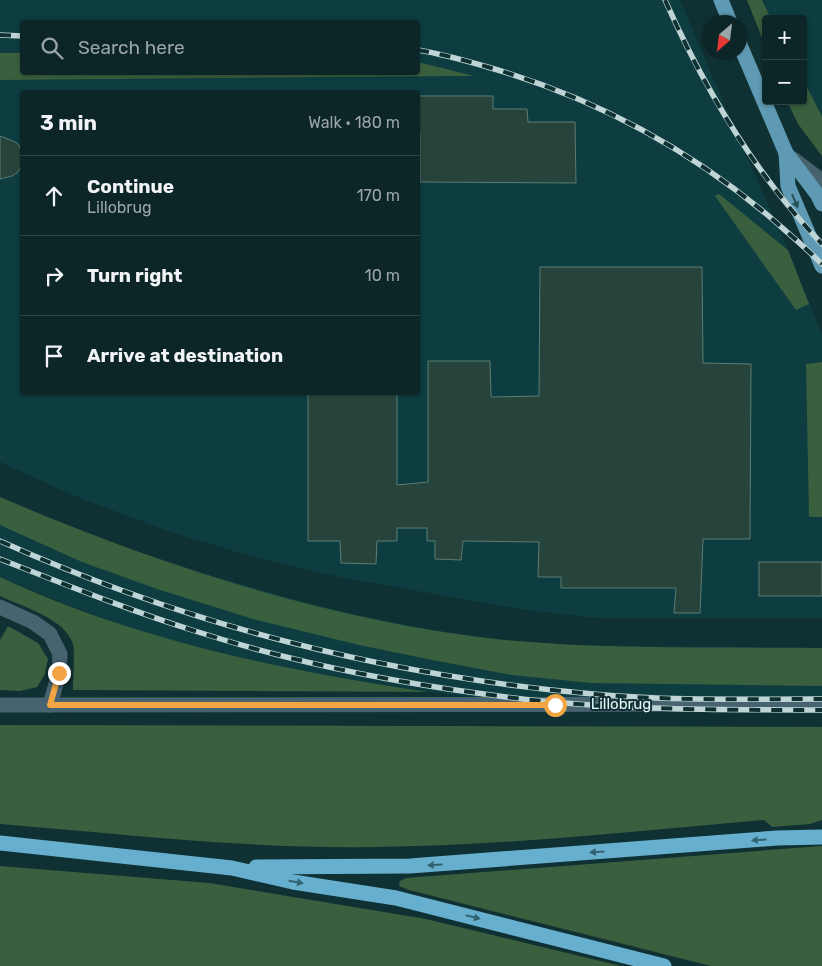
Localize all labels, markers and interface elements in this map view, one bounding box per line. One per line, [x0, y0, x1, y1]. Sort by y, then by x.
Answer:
north arrow [702, 15, 747, 60]
map controls [762, 15, 807, 105]
button: + [762, 15, 807, 60]
search box [20, 20, 420, 75]
icon: search [38, 34, 66, 62]
text: Search here [78, 36, 185, 59]
button: − [762, 60, 807, 105]
text: 3 min [40, 110, 97, 135]
text: Walk · 180 m [308, 113, 400, 132]
text: Continue [87, 175, 174, 198]
icon: ahead [40, 182, 68, 210]
text: 170 m [357, 186, 400, 205]
one-way arrow [791, 194, 799, 208]
text: Lillobrug [87, 198, 152, 217]
icon: right [40, 262, 68, 290]
text: Turn right [87, 264, 182, 287]
text: 10 m [365, 266, 400, 285]
icon: arrive [40, 342, 68, 370]
text: Arrive at destination [87, 344, 283, 367]
route end [48, 662, 71, 685]
route start [544, 694, 567, 717]
street label: Lillobrug [591, 695, 651, 713]
one-way arrow [750, 836, 766, 844]
one-way arrow [588, 849, 604, 857]
one-way arrow [426, 861, 442, 869]
one-way arrow [289, 878, 305, 886]
one-way arrow [465, 913, 480, 921]

